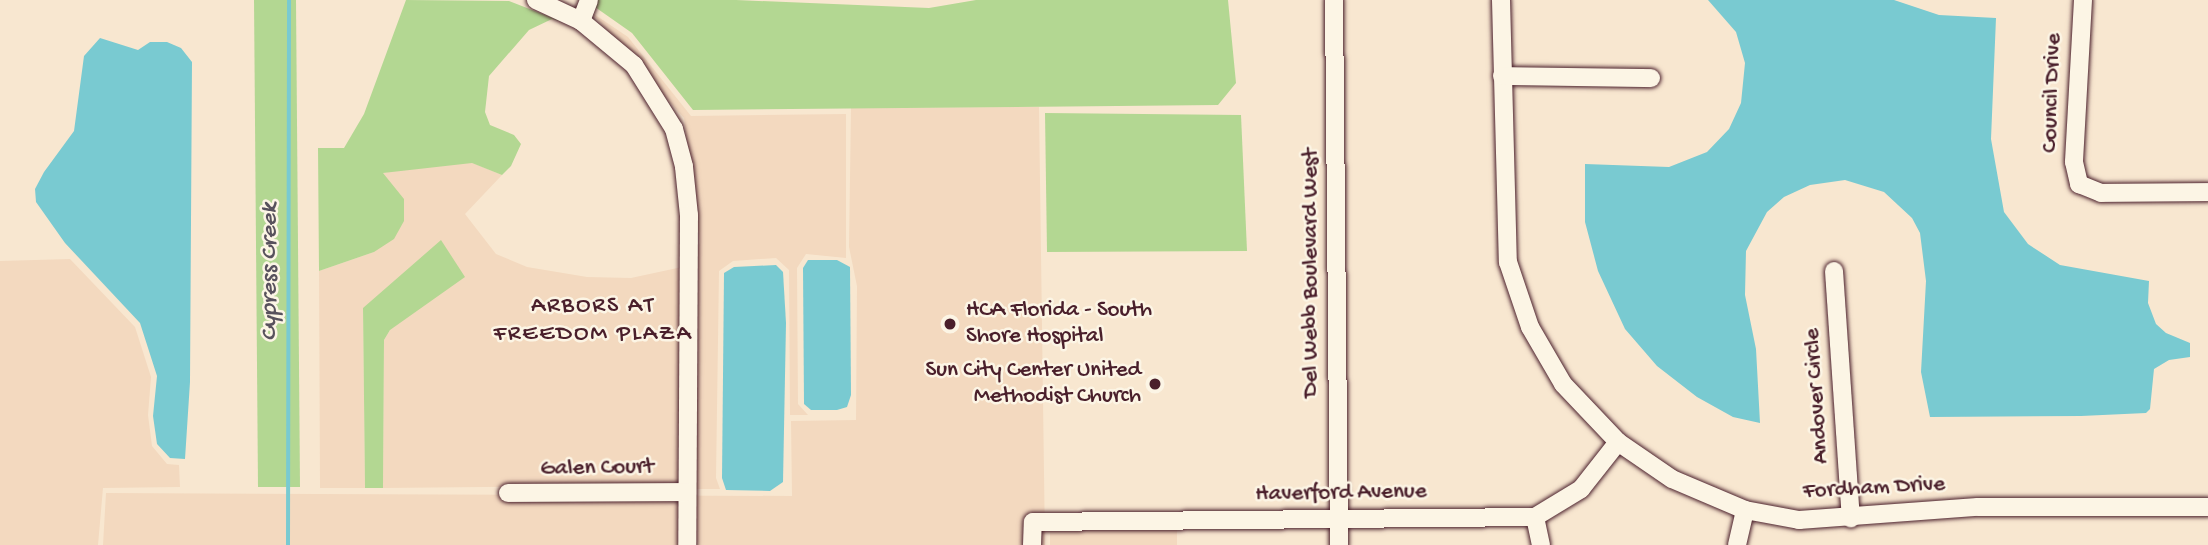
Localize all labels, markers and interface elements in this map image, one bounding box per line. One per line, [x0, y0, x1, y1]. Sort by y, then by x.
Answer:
street label: Council Drive [2037, 33, 2069, 153]
street label: Del Webb Boulevard West [1298, 148, 1326, 398]
water label: Cypress Creek [257, 203, 285, 341]
district label: ARBORS AT FREEDOM PLAZA [495, 293, 691, 349]
place label: HCA Florida - South Shore Hospital [966, 297, 1152, 351]
marker: HCA Florida - South Shore Hospital [940, 314, 960, 334]
street label: Andover Circle [1799, 327, 1837, 465]
place label: Sun City Center United Methodist Church [926, 357, 1141, 411]
marker: Sun City Center United Methodist Church [1147, 376, 1163, 392]
street label: Galen Court [540, 454, 654, 484]
street label: Fordham Drive [1802, 471, 1946, 507]
street label: Haverford Avenue [1255, 479, 1427, 509]

